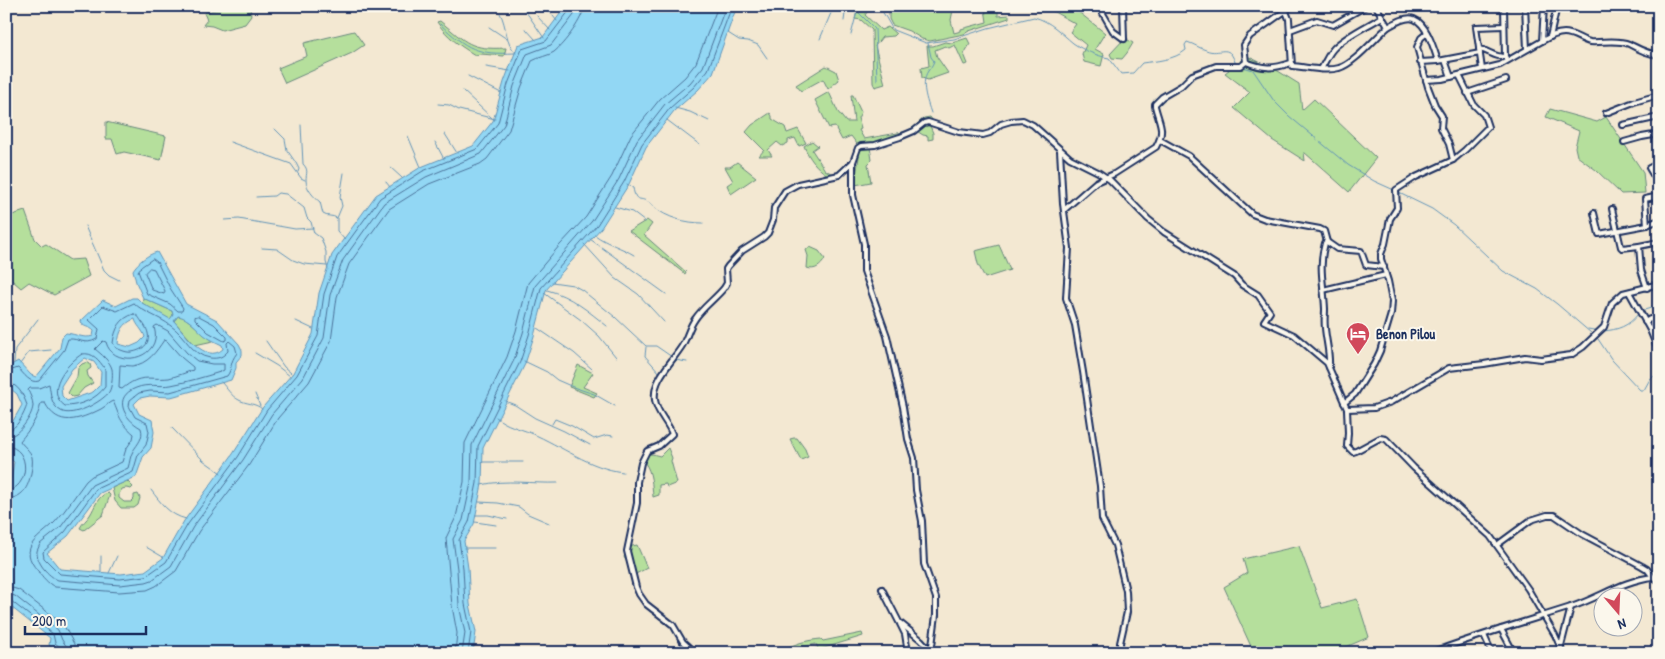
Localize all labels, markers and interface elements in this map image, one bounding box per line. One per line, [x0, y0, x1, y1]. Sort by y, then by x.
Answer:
hotel icon: Benon Pilou [1345, 321, 1371, 355]
place label: Benon Pilou [1376, 324, 1435, 343]
north arrow [1592, 586, 1642, 636]
scale bar [25, 604, 146, 636]
text: 200 m [32, 610, 66, 631]
text: N [1615, 615, 1629, 635]

